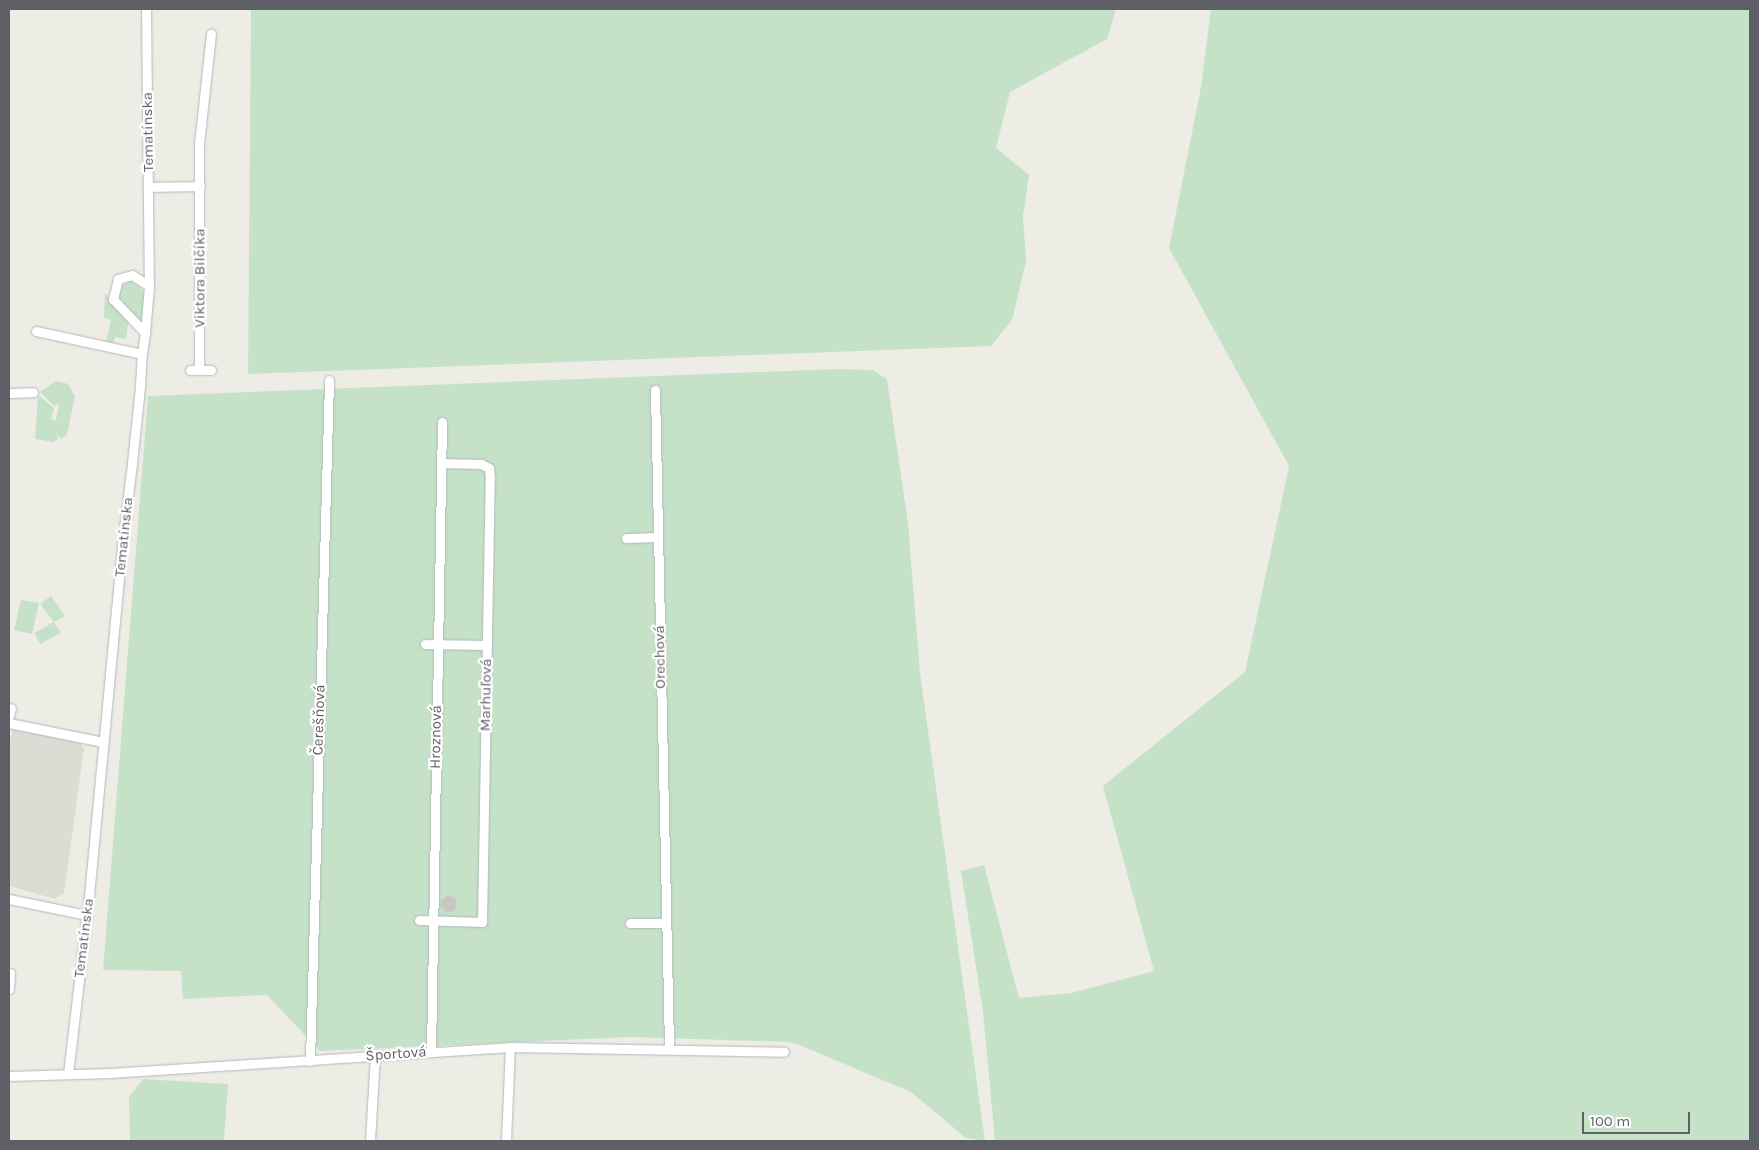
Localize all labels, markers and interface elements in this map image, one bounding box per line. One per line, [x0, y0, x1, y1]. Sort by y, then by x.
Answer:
street label: Tematínska [138, 92, 158, 172]
street label: Viktora Bilčíka [191, 228, 209, 328]
street label: Tematínska [111, 496, 137, 578]
street label: Orechová [650, 625, 670, 689]
street label: Marhuľová [476, 658, 496, 732]
street label: Čerešňová [309, 684, 329, 756]
street label: Hroznová [426, 705, 446, 769]
street label: Tematínska [70, 897, 98, 979]
street label: Športová [365, 1043, 427, 1065]
scale bar [1584, 1102, 1692, 1134]
text: 100 m [1590, 1112, 1630, 1130]

